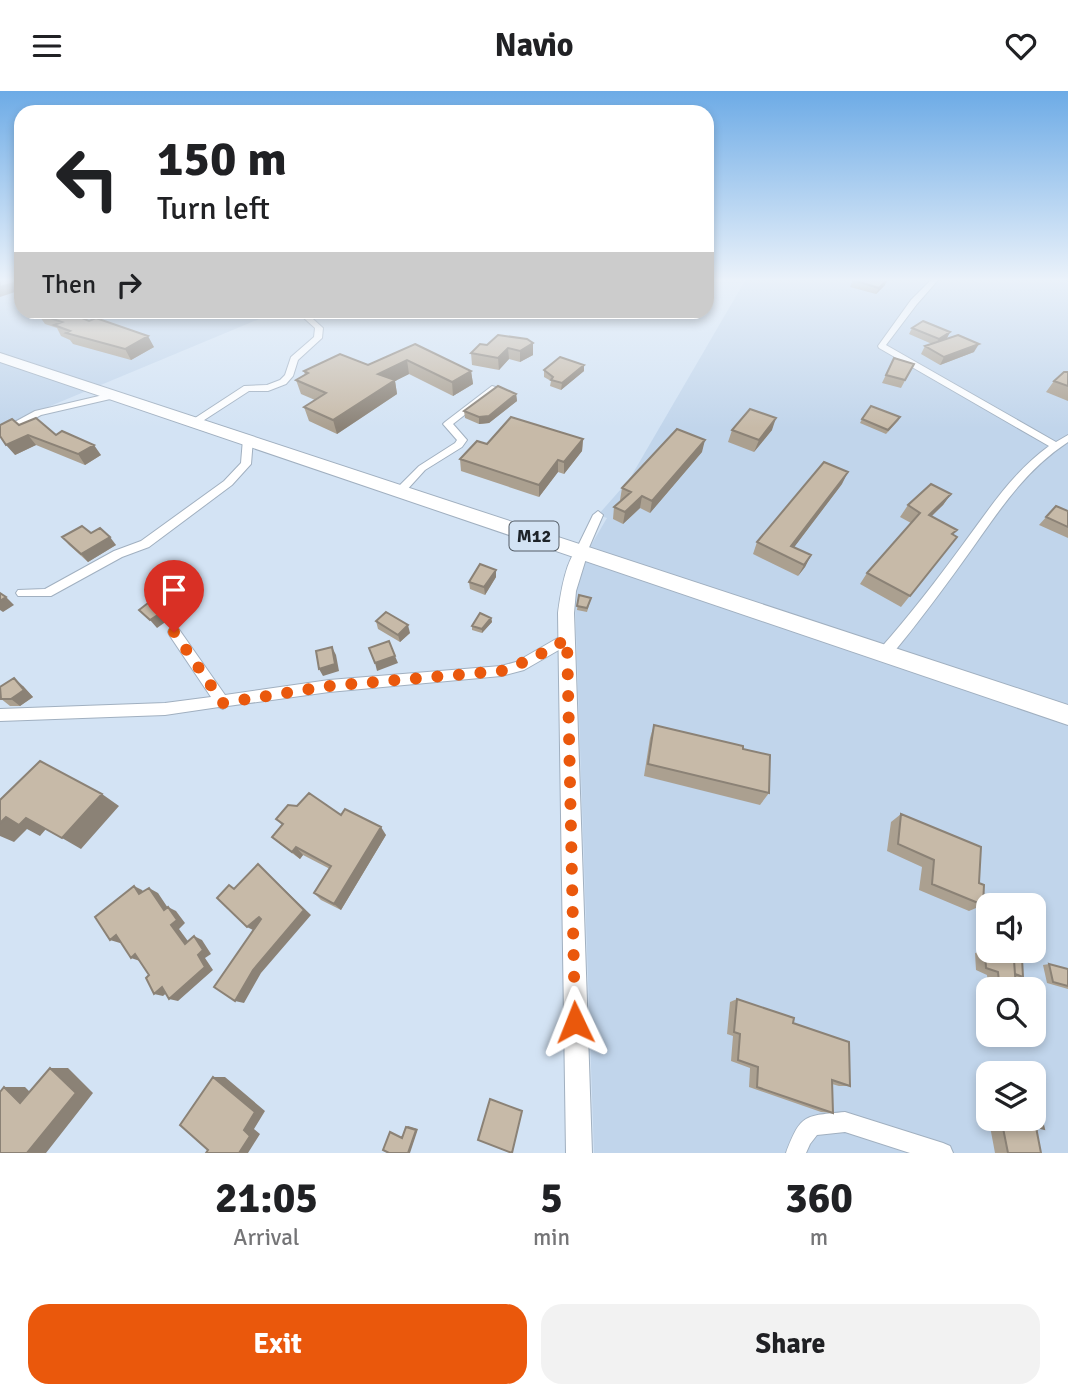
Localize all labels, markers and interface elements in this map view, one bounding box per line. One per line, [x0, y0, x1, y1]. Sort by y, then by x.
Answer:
text: Navio [494, 26, 574, 65]
icon: menu [28, 27, 66, 65]
icon: heart [1002, 27, 1040, 65]
text: 150 m [157, 129, 287, 189]
icon: left [42, 133, 133, 224]
text: Turn left [157, 189, 270, 228]
icon: right [110, 266, 148, 304]
text: Then [42, 269, 96, 301]
road number: M12 [510, 521, 558, 551]
pin [144, 560, 204, 632]
icon: arrive [155, 571, 193, 609]
map controls [976, 893, 1046, 1131]
button: sound [976, 893, 1046, 963]
button: search [976, 977, 1046, 1047]
position arrow [538, 985, 612, 1059]
button: layers [976, 1061, 1046, 1131]
text: 21:05 [215, 1173, 318, 1224]
text: 5 [540, 1173, 563, 1224]
text: 360 [785, 1173, 853, 1224]
text: Arrival [233, 1223, 300, 1252]
text: min [533, 1223, 570, 1252]
text: m [810, 1223, 828, 1252]
button: Exit [28, 1304, 527, 1384]
button: Share [541, 1304, 1040, 1384]

